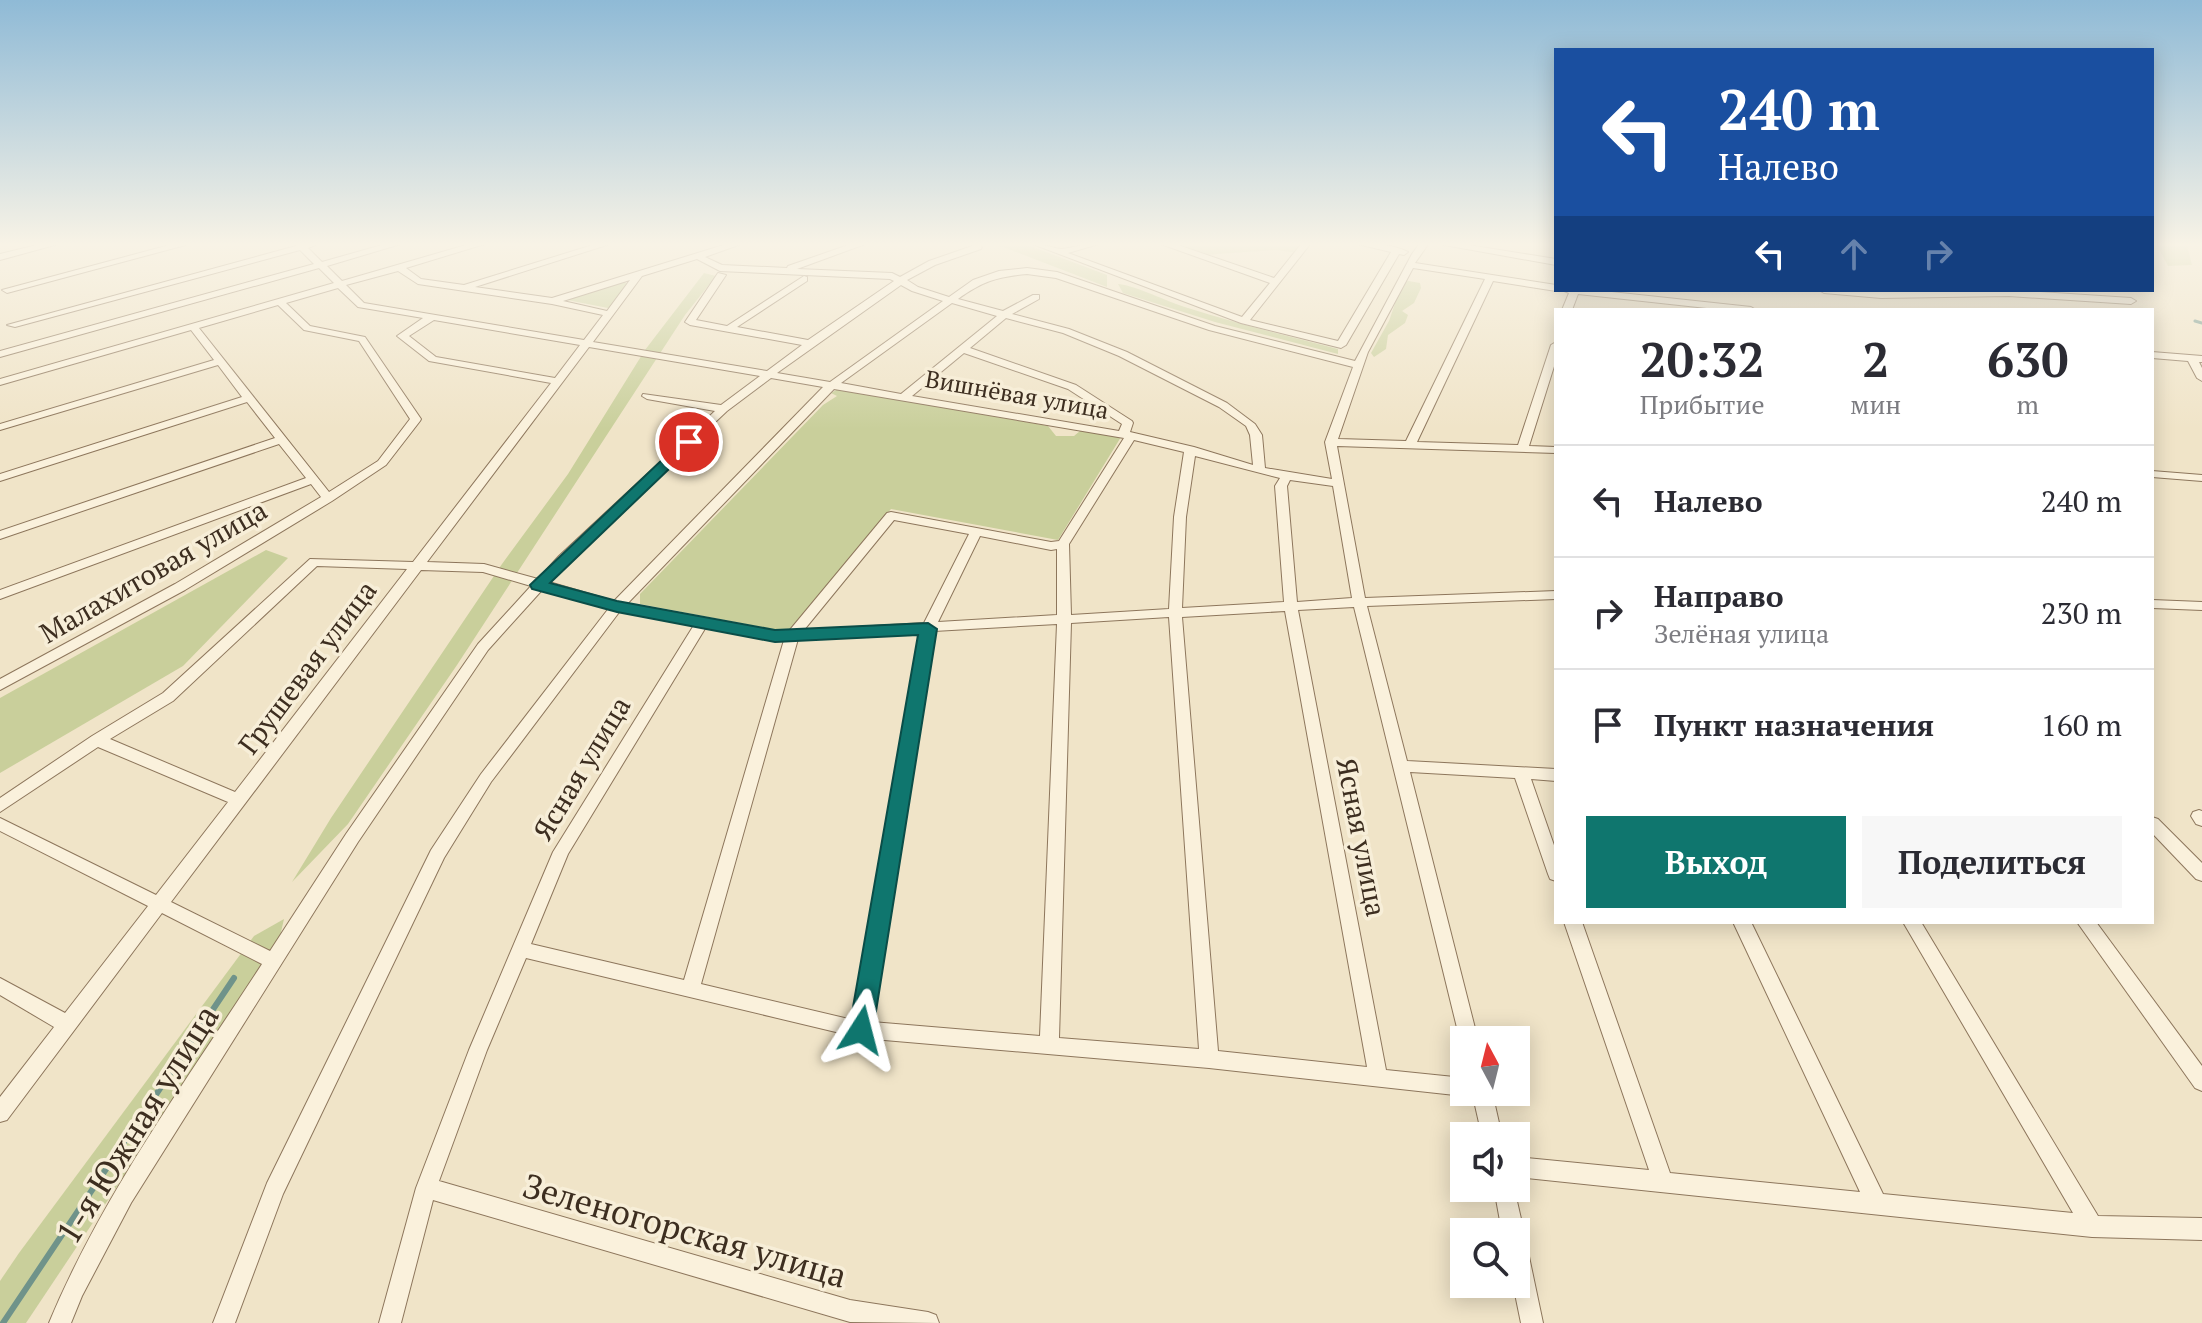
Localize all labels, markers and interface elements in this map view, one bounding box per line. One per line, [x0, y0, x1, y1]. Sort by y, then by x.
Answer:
text: 240 m [1718, 72, 1880, 146]
icon: left [1586, 80, 1690, 184]
text: Налево [1718, 143, 1839, 190]
icon: left [1748, 232, 1792, 276]
icon: ahead [1832, 232, 1876, 276]
icon: right [1916, 232, 1960, 276]
text: 20:32 [1640, 327, 1765, 391]
text: 2 [1862, 327, 1889, 391]
text: 630 [1987, 327, 2068, 391]
street label: Вишнёвая улица [923, 362, 1111, 426]
text: Прибытие [1640, 387, 1764, 421]
text: мин [1850, 387, 1901, 421]
text: m [2016, 387, 2039, 421]
pin [655, 408, 723, 476]
icon: arrive [667, 420, 711, 464]
icon: left [1586, 479, 1630, 523]
text: Налево [1654, 481, 1763, 521]
text: 240 m [2041, 481, 2122, 521]
street label: Малахитовая улица [33, 491, 273, 651]
street label: Грушевая улица [230, 573, 384, 761]
text: Направо [1654, 576, 1784, 616]
icon: right [1586, 591, 1630, 635]
text: 230 m [2041, 593, 2122, 633]
text: Зелёная улица [1654, 616, 1829, 650]
street label: Ясная улица [524, 689, 638, 847]
icon: arrive [1586, 703, 1630, 747]
text: Пункт назначения [1654, 705, 1934, 745]
text: 160 m [2041, 705, 2122, 745]
street label: Ясная улица [1328, 754, 1396, 920]
button: Выход [1586, 816, 1846, 908]
button: Поделиться [1862, 816, 2122, 908]
position arrow [819, 988, 903, 1072]
street label: 1-я Южная улица [45, 996, 229, 1252]
north arrow [1450, 1026, 1530, 1106]
map controls [1450, 1026, 1530, 1298]
button: sound [1450, 1122, 1530, 1202]
street label: Зеленогорская улица [518, 1162, 852, 1298]
button: search [1450, 1218, 1530, 1298]

